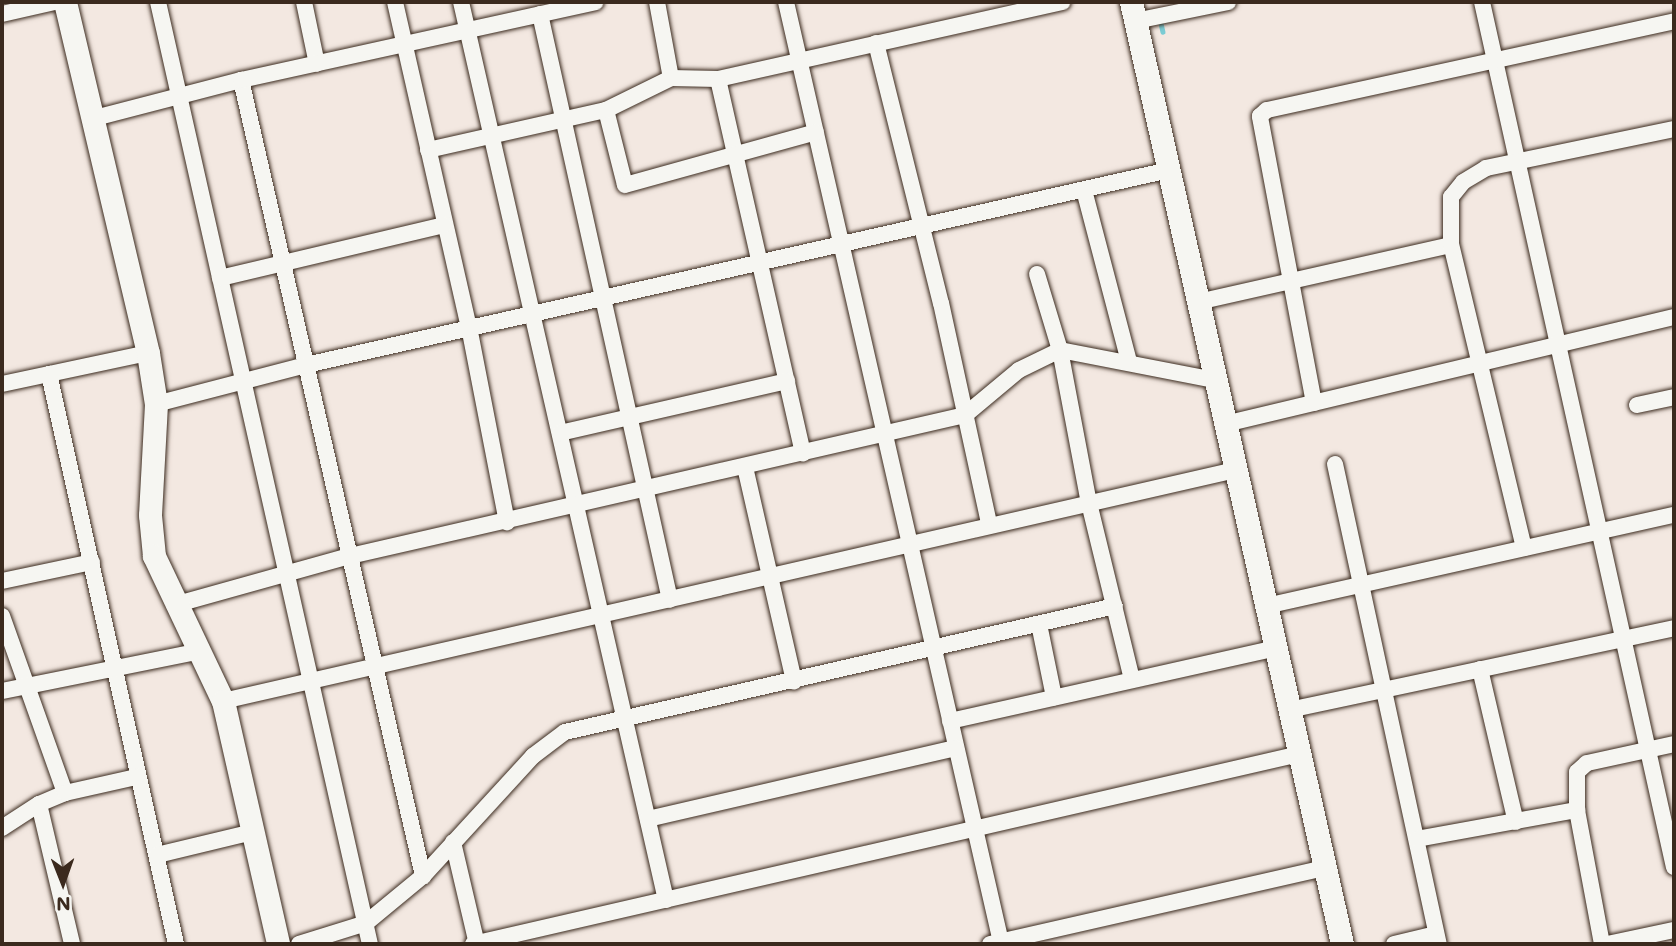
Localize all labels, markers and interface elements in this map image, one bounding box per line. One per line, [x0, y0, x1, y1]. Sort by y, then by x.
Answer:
north arrow [28, 848, 98, 918]
text: N [56, 892, 71, 917]

